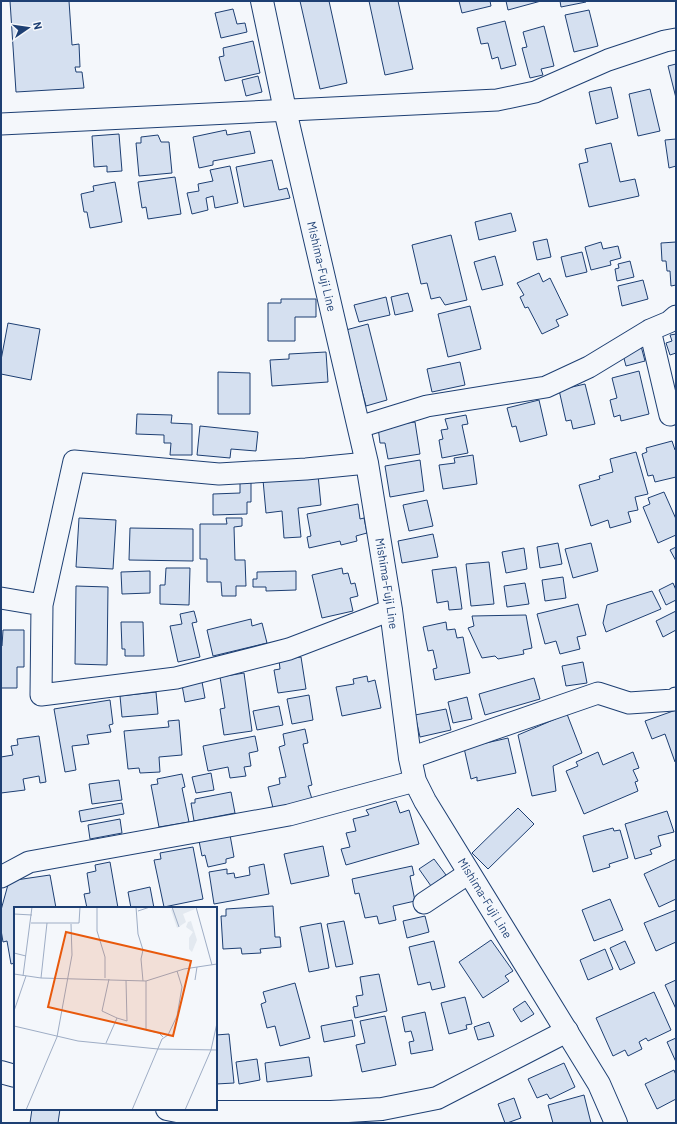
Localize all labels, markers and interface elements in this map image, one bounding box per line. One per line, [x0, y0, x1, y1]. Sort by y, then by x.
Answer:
north arrow [8, 8, 48, 48]
text: N [31, 21, 45, 31]
street label: Mishima-Fuji Line [305, 220, 340, 313]
street label: Mishima-Fuji Line [373, 537, 401, 630]
street label: Mishima-Fuji Line [456, 855, 516, 941]
inset map [14, 907, 217, 1110]

